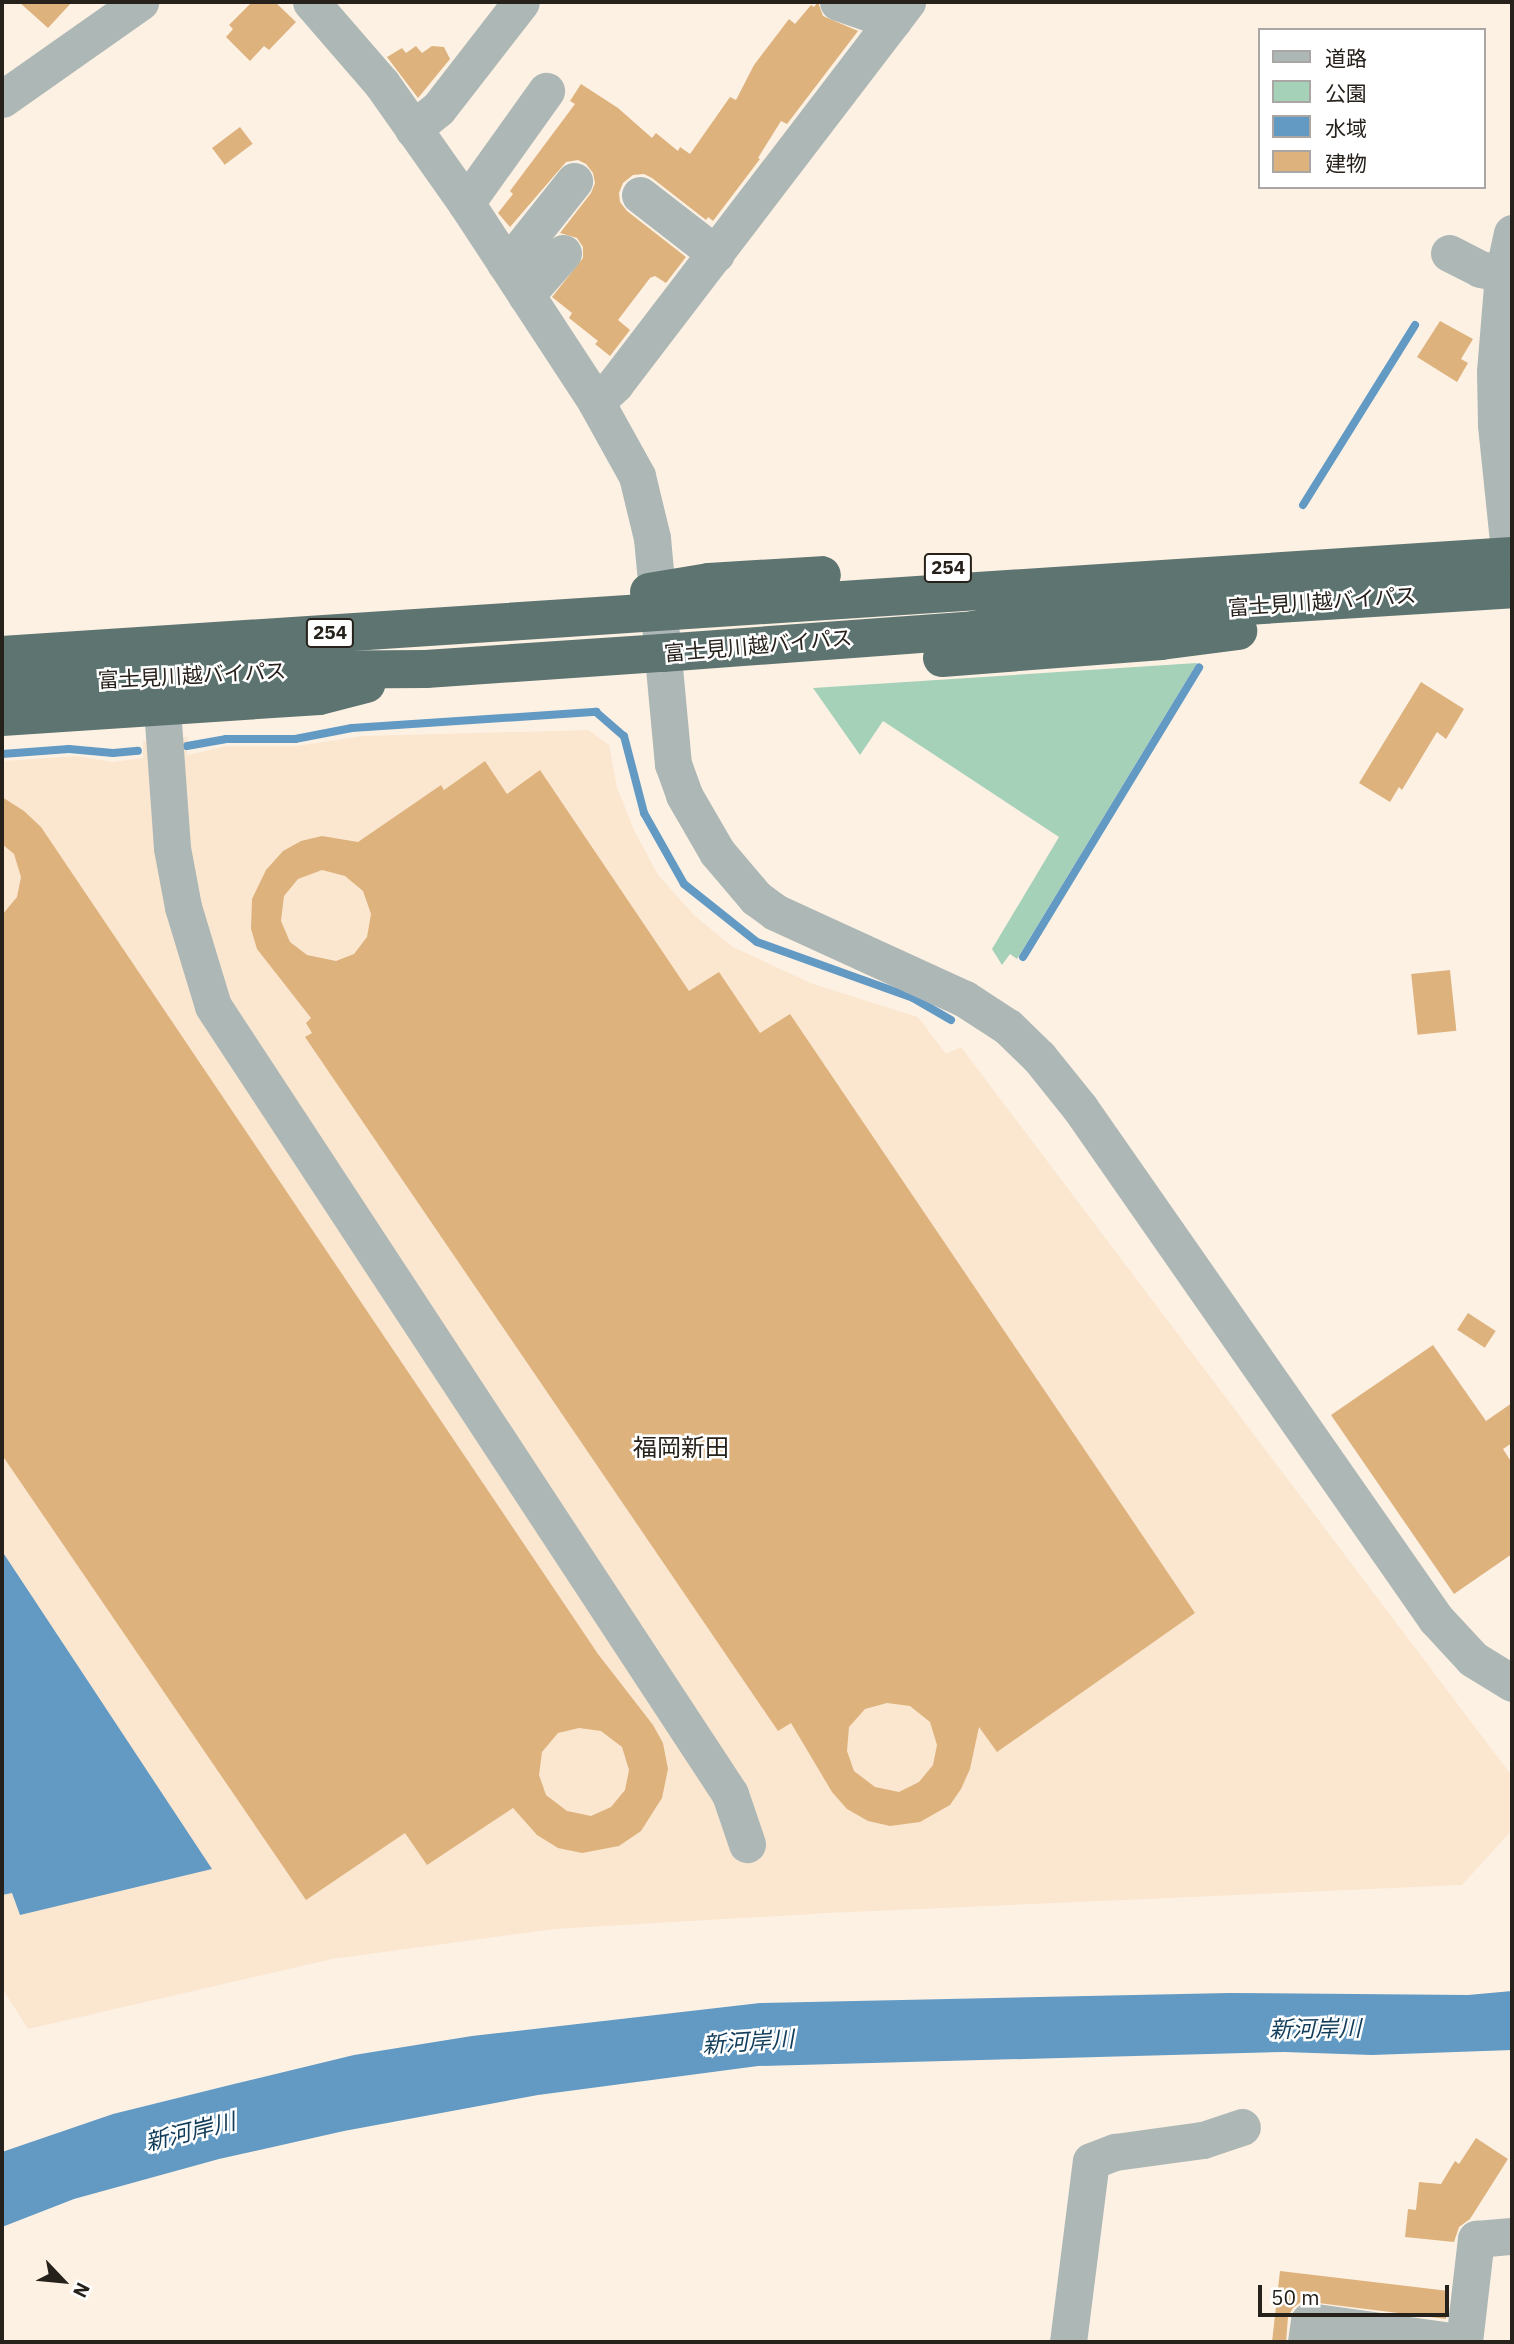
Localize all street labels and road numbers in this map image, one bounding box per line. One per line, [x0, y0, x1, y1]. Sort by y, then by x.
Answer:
road number: 254 [923, 552, 972, 583]
street label: 富士見川越バイパス [1227, 582, 1417, 620]
road number: 254 [306, 618, 354, 648]
street label: 富士見川越バイパス [663, 624, 853, 666]
street label: 富士見川越バイパス [97, 657, 287, 693]

